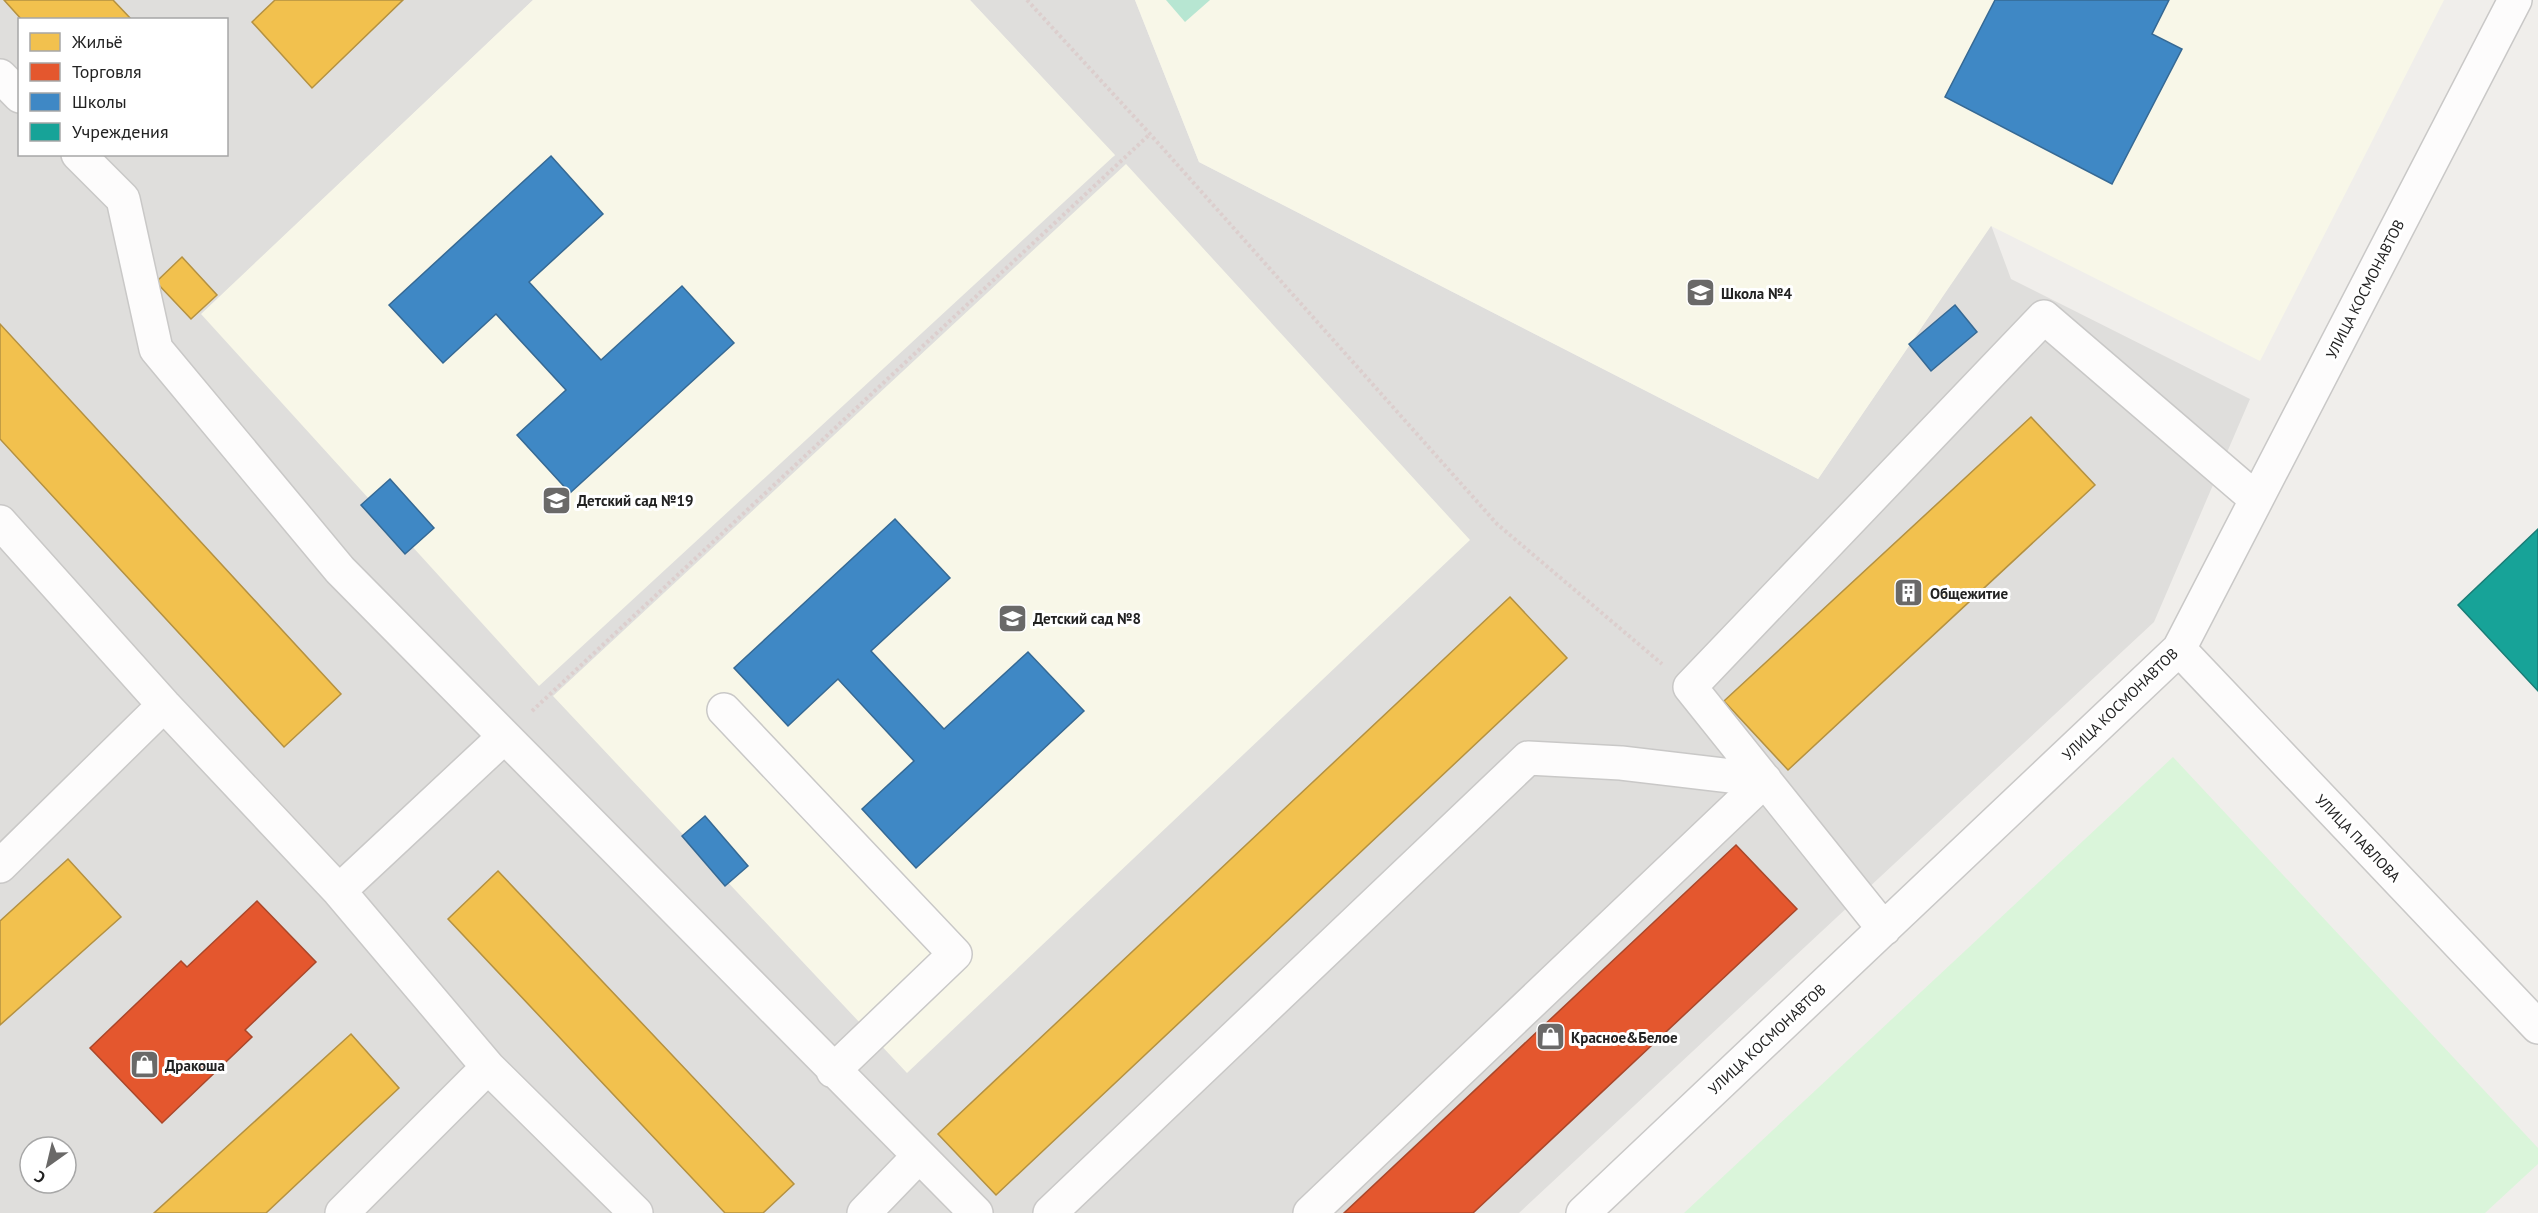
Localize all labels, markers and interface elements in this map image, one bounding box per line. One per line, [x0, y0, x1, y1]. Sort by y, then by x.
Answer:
legend [18, 18, 228, 156]
text: Жильё [71, 30, 123, 53]
text: Торговля [72, 60, 142, 83]
text: Школы [72, 90, 127, 113]
text: Учреждения [72, 120, 169, 143]
street label: УЛИЦА КОСМОНАВТОВ [2322, 216, 2408, 362]
school or university icon: Школа №4 [1684, 277, 1716, 309]
place label: Школа №4 [1721, 284, 1792, 303]
school or university icon: Детский сад №19 [540, 484, 572, 516]
place label: Детский сад №19 [577, 491, 694, 510]
building icon: Общежитие [1893, 577, 1925, 609]
place label: Общежитие [1930, 584, 2008, 603]
school or university icon: Детский сад №8 [996, 602, 1028, 634]
place label: Детский сад №8 [1033, 609, 1141, 628]
street label: УЛИЦА КОСМОНАВТОВ [2058, 644, 2182, 764]
street label: УЛИЦА ПАВЛОВА [2311, 790, 2405, 886]
street label: УЛИЦА КОСМОНАВТОВ [1704, 980, 1830, 1098]
shop icon: Красное&Белое [1534, 1021, 1566, 1053]
place label: Красное&Белое [1571, 1028, 1678, 1047]
shop icon: Дракоша [128, 1049, 160, 1081]
place label: Дракоша [165, 1056, 225, 1075]
north arrow [18, 1135, 78, 1195]
text: С [30, 1167, 49, 1188]

